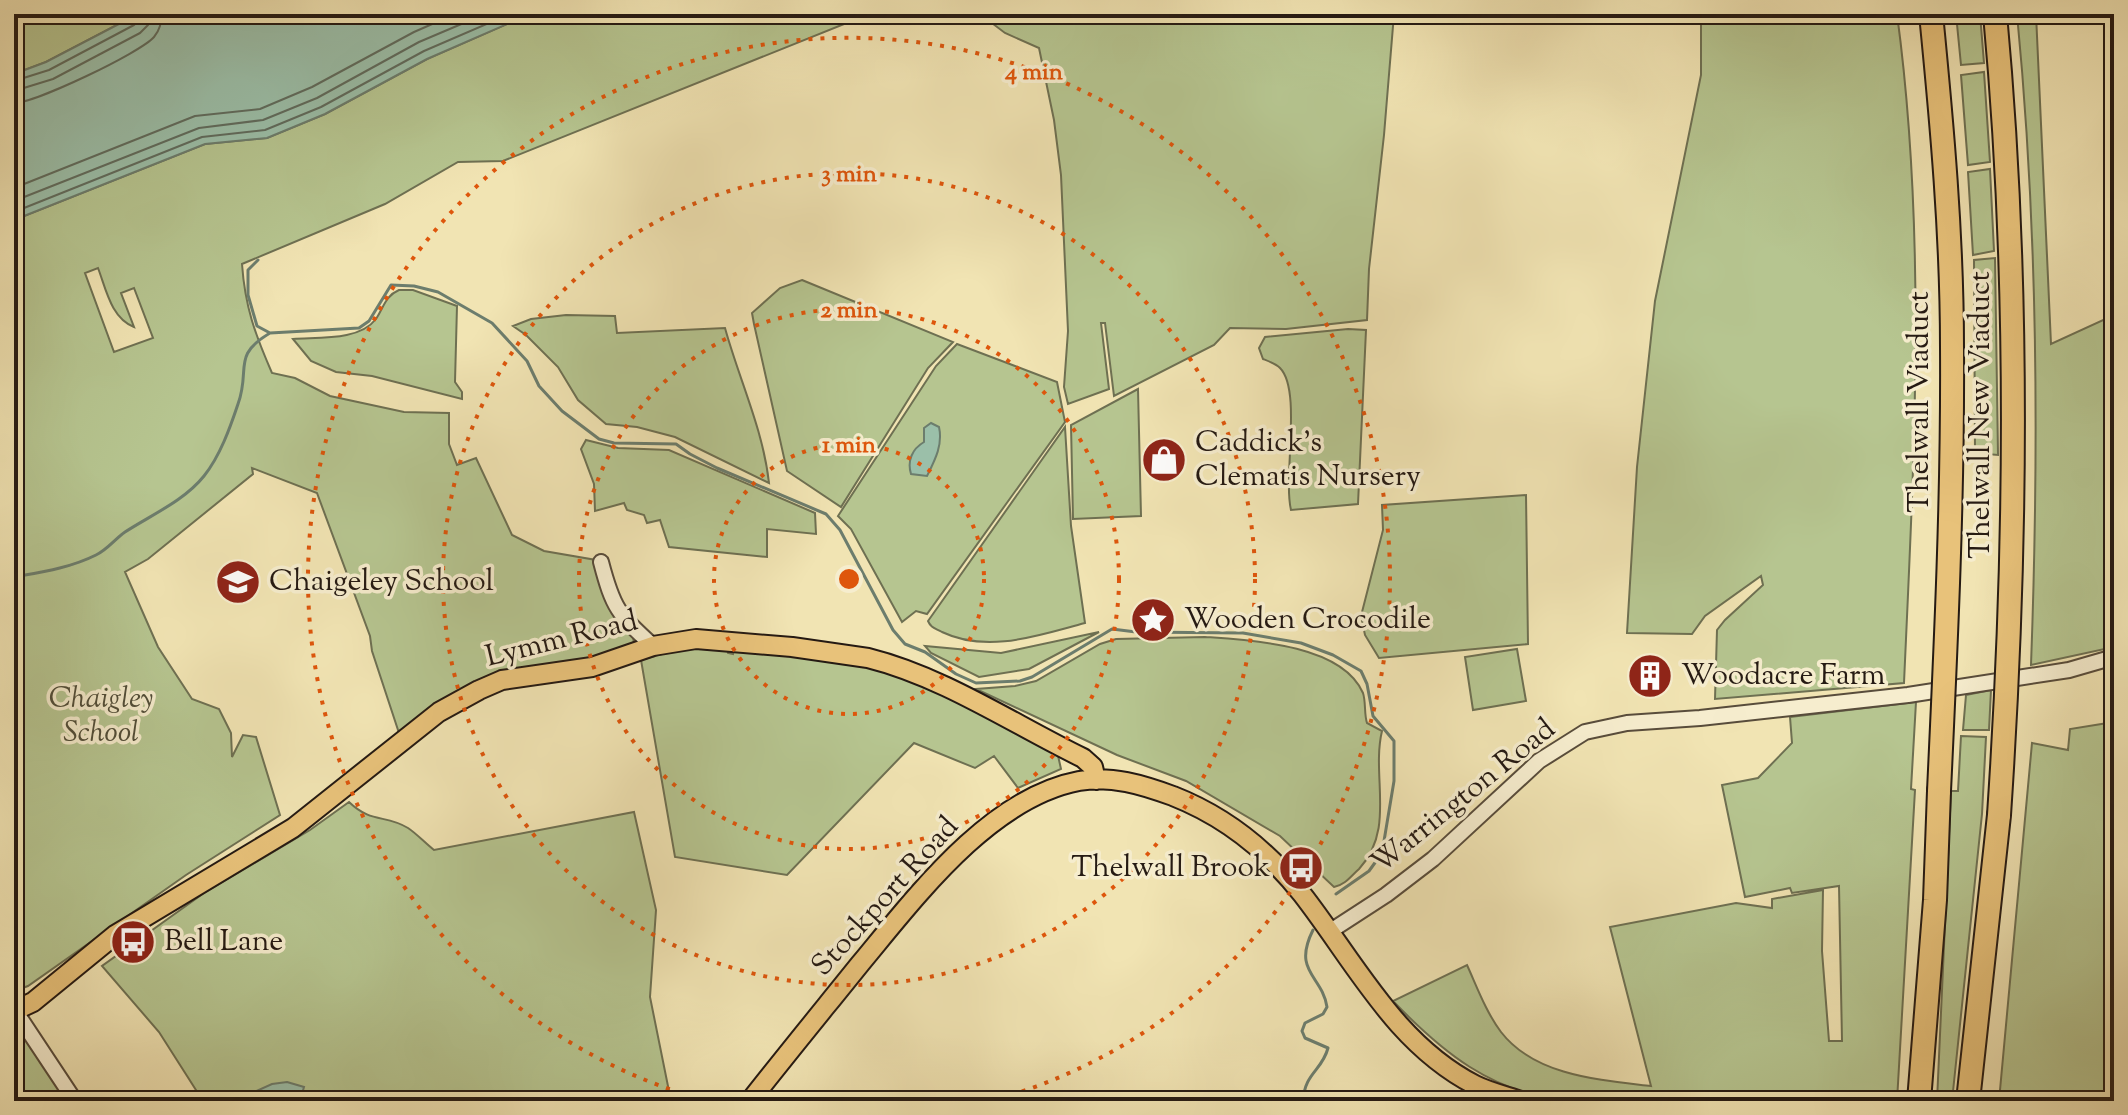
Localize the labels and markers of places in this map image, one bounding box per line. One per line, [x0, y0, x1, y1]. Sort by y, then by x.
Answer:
place label: Caddick's Clematis Nursery [1195, 422, 1421, 499]
shop icon: Caddick's Clematis Nursery [1140, 436, 1188, 484]
school or university icon: Chaigeley School [214, 558, 262, 606]
place label: Chaigeley School [269, 561, 494, 604]
centre of rings [835, 565, 863, 593]
place icon: Wooden Crocodile [1129, 596, 1177, 644]
place label: Wooden Crocodile [1184, 599, 1431, 642]
building icon: Woodacre Farm [1626, 652, 1674, 700]
place label: Woodacre Farm [1681, 655, 1886, 698]
bus stop icon: Thelwall Brook [1277, 844, 1325, 892]
place label: Thelwall Brook [1071, 847, 1270, 890]
bus stop icon: Bell Lane [109, 918, 157, 966]
place label: Bell Lane [164, 921, 283, 964]

